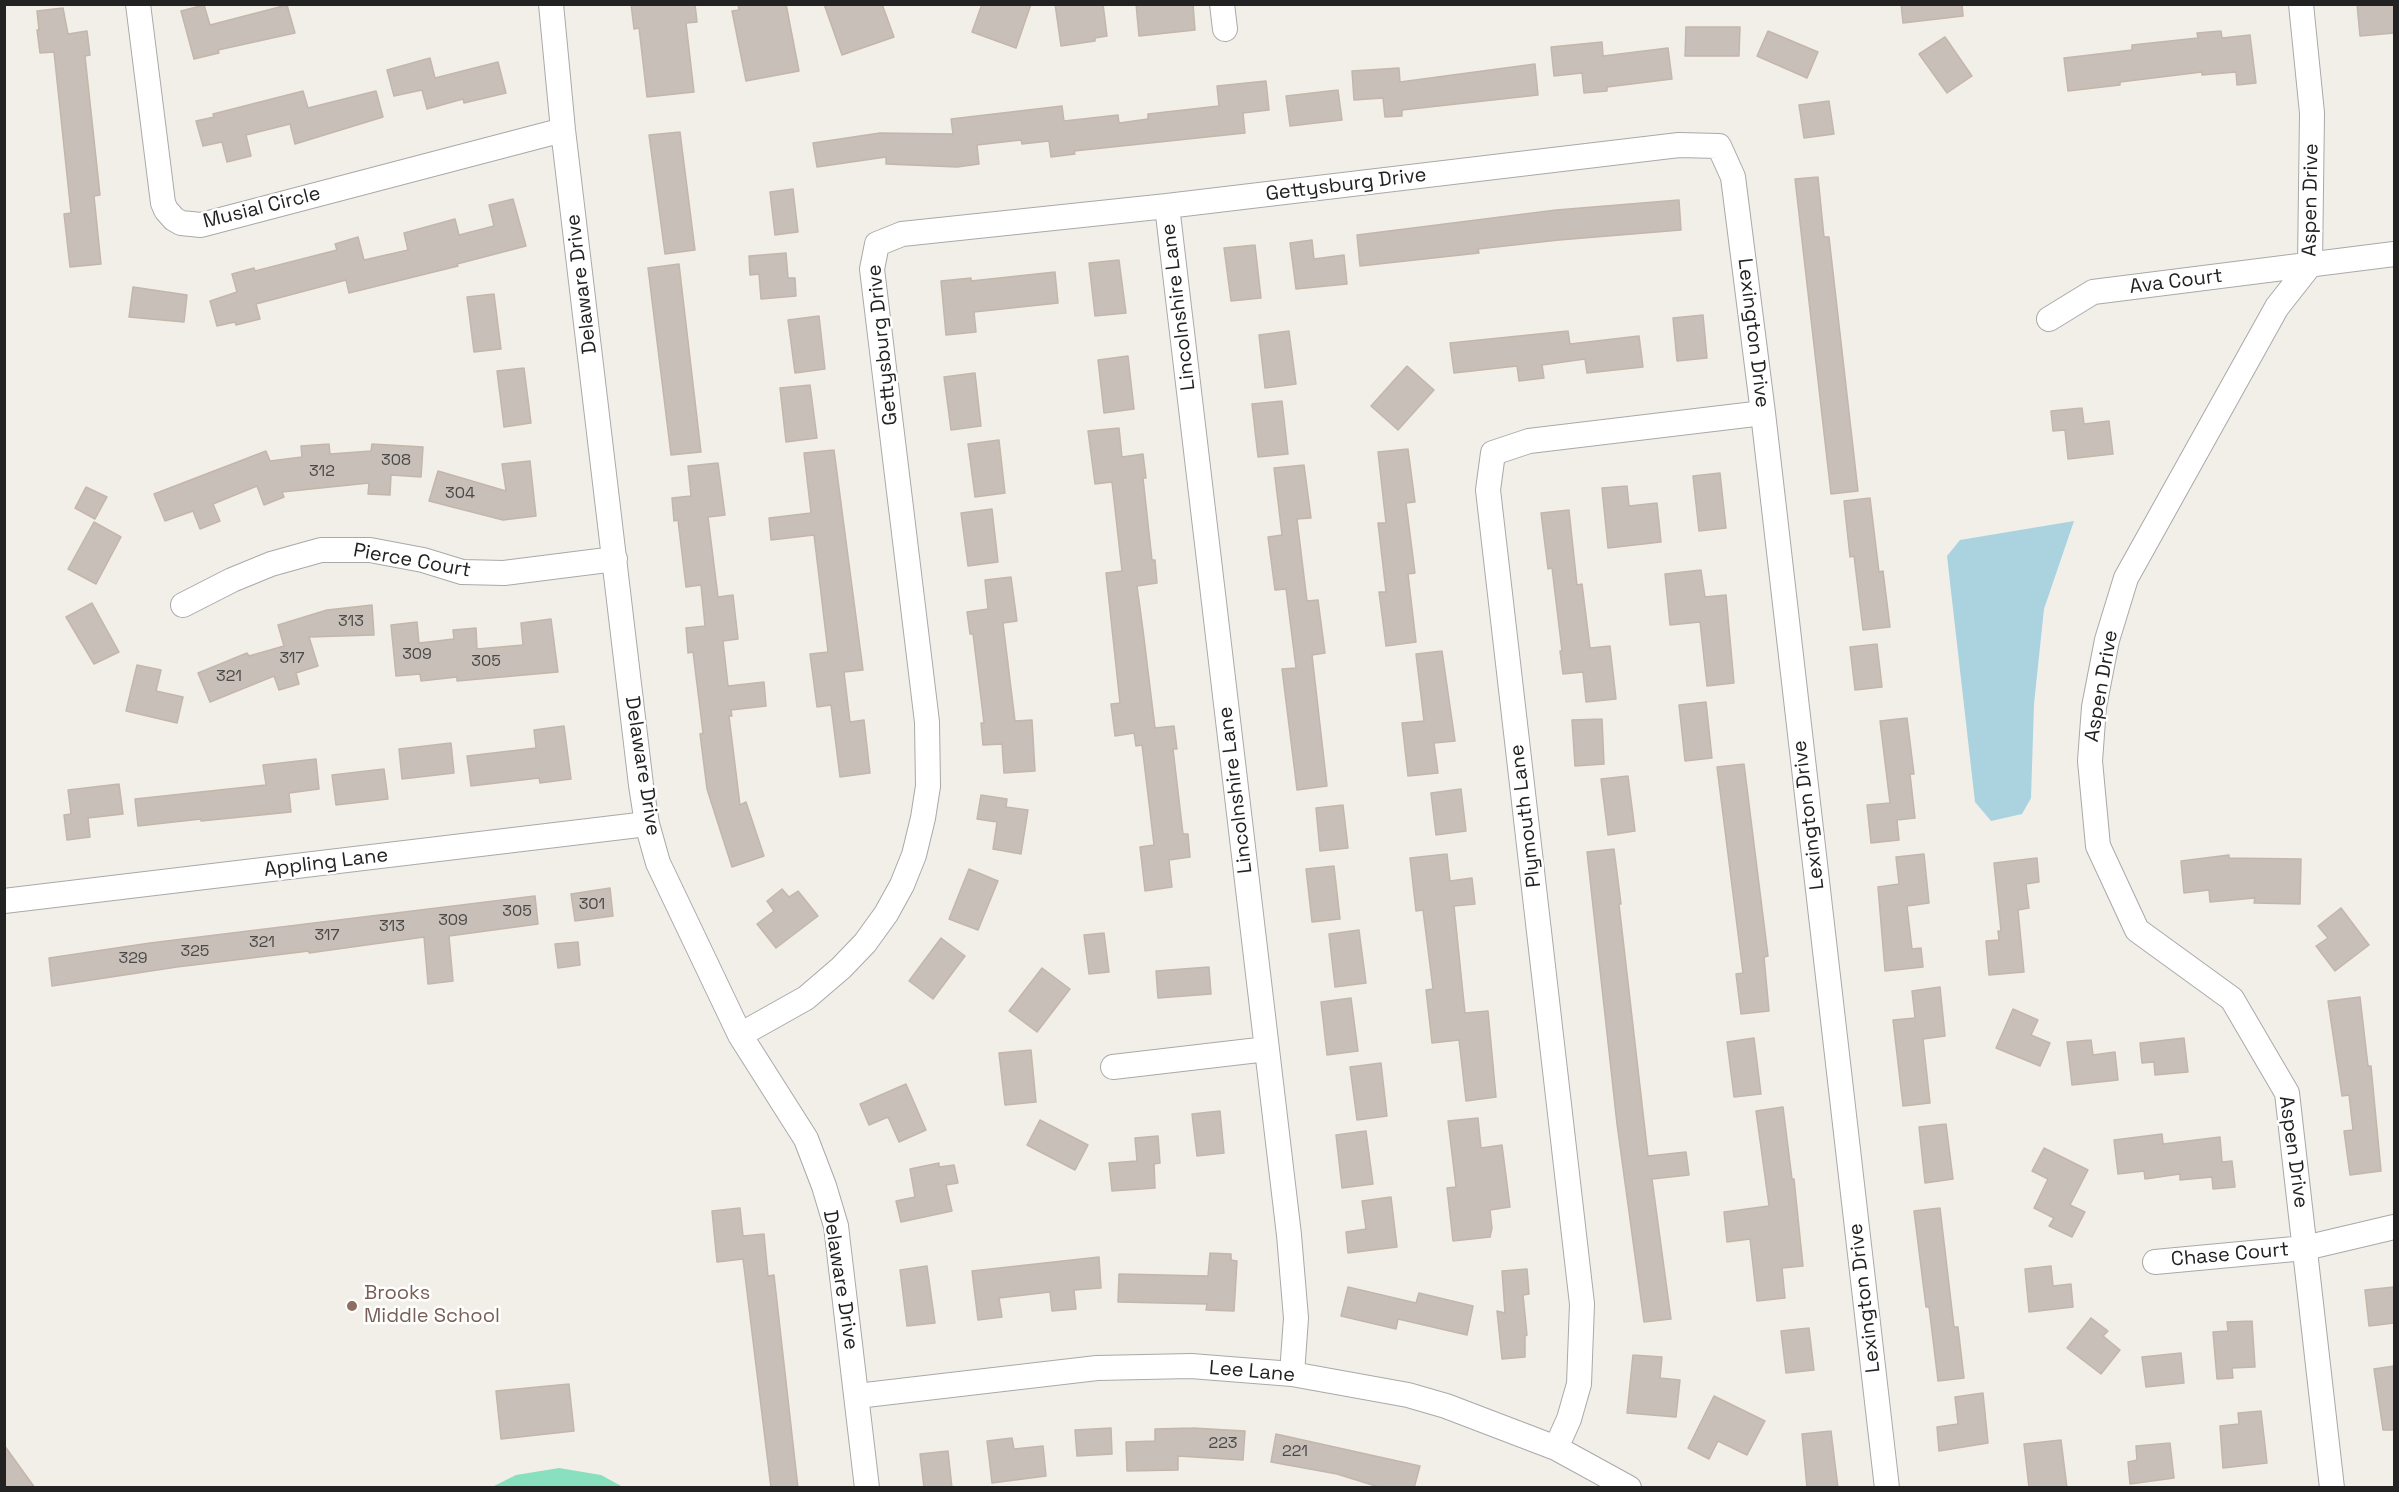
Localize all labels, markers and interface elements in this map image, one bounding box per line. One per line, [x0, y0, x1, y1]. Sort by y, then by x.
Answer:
street label: Aspen Drive [2298, 143, 2324, 257]
street label: Gettysburg Drive [1264, 163, 1428, 207]
street label: Musial Circle [201, 182, 323, 234]
street label: Delaware Drive [562, 213, 602, 355]
street label: Lincolnshire Lane [1157, 222, 1201, 392]
street label: Lexington Drive [1732, 257, 1774, 409]
street label: Gettysburg Drive [863, 263, 903, 427]
street label: Ava Court [2128, 264, 2224, 300]
house number: 308 [381, 451, 411, 471]
house number: 312 [309, 462, 335, 482]
house number: 304 [445, 484, 475, 504]
street label: Pierce Court [351, 539, 473, 583]
house number: 313 [338, 612, 364, 632]
street label: Aspen Drive [2080, 628, 2124, 744]
house number: 309 [402, 645, 432, 665]
house number: 317 [279, 649, 305, 669]
house number: 305 [471, 652, 501, 672]
house number: 321 [216, 667, 242, 687]
street label: Delaware Drive [619, 695, 665, 837]
street label: Lincolnshire Lane [1214, 705, 1258, 875]
street label: Lexington Drive [1788, 739, 1830, 891]
street label: Plymouth Lane [1505, 743, 1547, 889]
street label: Appling Lane [263, 843, 389, 883]
house number: 301 [579, 895, 605, 915]
house number: 305 [502, 902, 532, 922]
house number: 309 [438, 911, 468, 931]
house number: 313 [379, 917, 405, 937]
house number: 317 [314, 926, 340, 946]
house number: 321 [249, 933, 275, 953]
house number: 325 [181, 942, 209, 962]
house number: 329 [118, 949, 148, 969]
street label: Aspen Drive [2273, 1094, 2313, 1210]
street label: Delaware Drive [817, 1209, 863, 1351]
street label: Lexington Drive [1844, 1222, 1886, 1374]
street label: Chase Court [2170, 1238, 2290, 1272]
place label: Brooks Middle School [364, 1282, 500, 1329]
marker: Brooks Middle School [345, 1299, 359, 1313]
street label: Lee Lane [1208, 1356, 1296, 1388]
house number: 223 [1209, 1434, 1237, 1454]
house number: 221 [1282, 1442, 1308, 1462]

